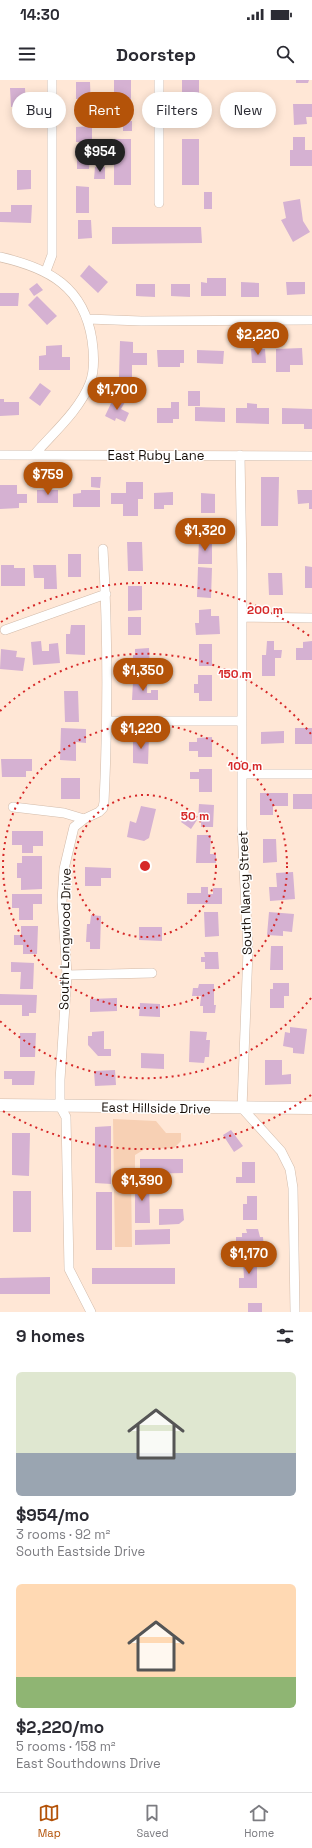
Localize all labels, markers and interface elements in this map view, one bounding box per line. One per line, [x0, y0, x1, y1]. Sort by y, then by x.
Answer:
text: 14:30 [20, 5, 60, 24]
icon: menu [16, 43, 38, 65]
text: Doorstep [116, 43, 196, 66]
icon: search [274, 43, 296, 65]
chip: Buy [12, 92, 66, 128]
chip: Rent [74, 92, 134, 128]
chip: Filters [142, 92, 212, 128]
chip: New [220, 92, 276, 128]
pin: $954 [76, 139, 124, 173]
text: $954 [84, 143, 116, 160]
pin: $2,220 [225, 322, 291, 356]
text: $2,220 [236, 326, 280, 343]
pin: $1,700 [84, 377, 150, 411]
text: $1,700 [96, 381, 138, 398]
street label: East Ruby Lane [108, 447, 204, 464]
pin: $759 [24, 462, 72, 496]
text: $759 [33, 466, 63, 483]
pin: $1,320 [172, 518, 238, 552]
text: $1,320 [184, 522, 226, 539]
text: 200 m [247, 602, 283, 618]
pin: $1,350 [110, 658, 176, 692]
text: $1,350 [122, 662, 164, 679]
text: 150 m [218, 666, 252, 682]
pin: $1,220 [108, 716, 174, 750]
text: $1,220 [120, 720, 162, 737]
text: 100 m [228, 758, 262, 774]
text: 50 m [181, 808, 209, 824]
street label: South Nancy Street [234, 831, 256, 955]
centre of rings [138, 859, 152, 873]
street label: South Longwood Drive [55, 868, 75, 1010]
street label: East Hillside Drive [101, 1099, 211, 1117]
pin: $1,390 [109, 1168, 175, 1202]
text: $1,390 [121, 1172, 163, 1189]
pin: $1,170 [216, 1241, 282, 1275]
text: $1,170 [230, 1245, 268, 1262]
text: 9 homes [16, 1325, 85, 1347]
icon: filters [274, 1325, 296, 1347]
icon: home [120, 1398, 192, 1470]
text: $954/mo [16, 1504, 89, 1526]
text: 3 rooms · 92 m² [16, 1526, 110, 1543]
text: South Eastside Drive [16, 1543, 145, 1560]
icon: home [120, 1610, 192, 1682]
text: $2,220/mo [16, 1716, 104, 1738]
text: 5 rooms · 158 m² [16, 1738, 116, 1755]
text: East Southdowns Drive [16, 1755, 161, 1772]
tab: Map [38, 1802, 61, 1840]
tab: Saved [136, 1802, 169, 1840]
tab: Home [244, 1802, 274, 1840]

